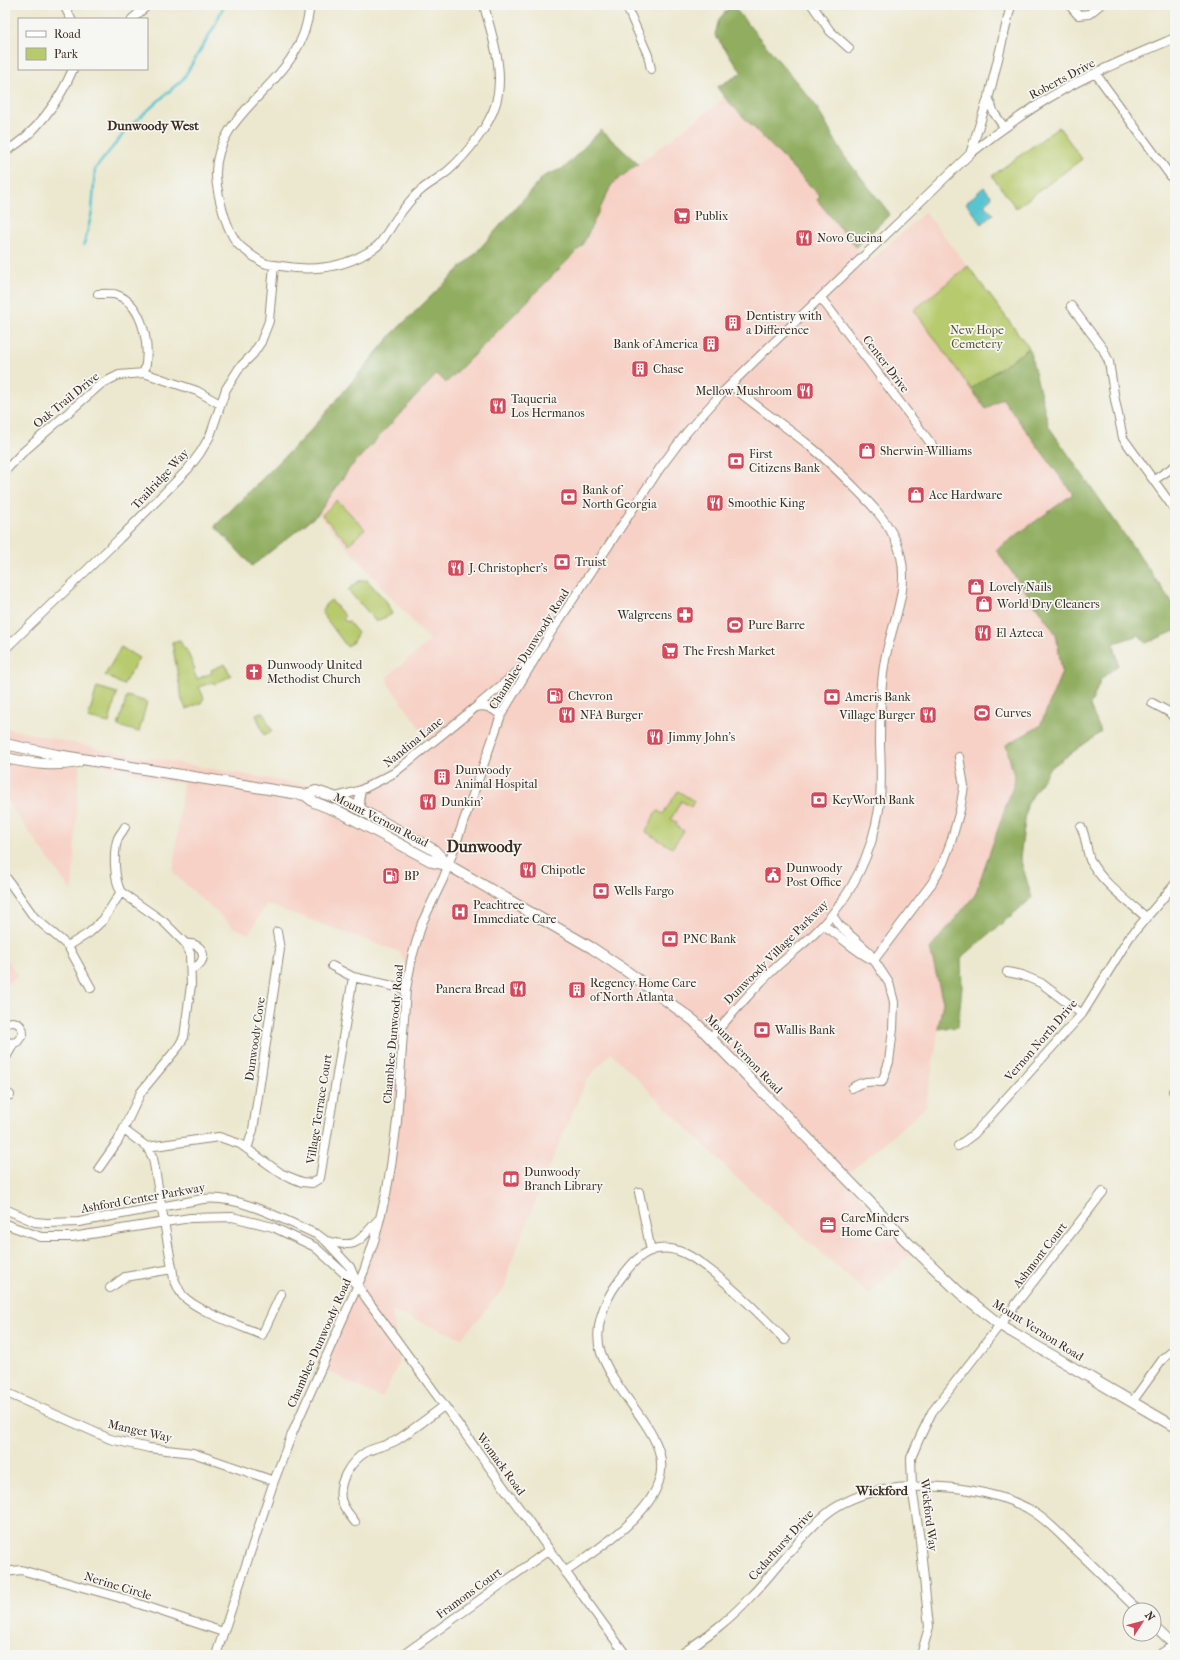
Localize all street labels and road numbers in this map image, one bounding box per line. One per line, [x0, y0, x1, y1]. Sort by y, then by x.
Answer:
street label: Roberts Drive [1027, 56, 1097, 102]
street label: Center Drive [860, 333, 912, 395]
street label: Oak Trail Drive [30, 369, 102, 431]
street label: Trailridge Way [128, 445, 192, 512]
street label: Chamblee Dunwoody Road [486, 586, 572, 712]
street label: Nandina Lane [381, 714, 445, 770]
street label: Mount Vernon Road [331, 790, 431, 850]
street label: Dunwoody Village Parkway [721, 897, 831, 1007]
street label: Chamblee Dunwoody Road [380, 963, 406, 1104]
street label: Dunwoody Cove [242, 996, 268, 1082]
street label: Vernon North Drive [1001, 996, 1080, 1084]
street label: Mount Vernon Road [703, 1011, 786, 1097]
street label: Village Terrace Court [303, 1052, 335, 1166]
street label: Ashford Center Parkway [79, 1180, 207, 1216]
street label: Ashmont Court [1010, 1219, 1070, 1291]
street label: Chamblee Dunwoody Road [284, 1276, 354, 1410]
street label: Mount Vernon Road [990, 1296, 1086, 1364]
street label: Manget Way [107, 1417, 174, 1445]
street label: Womack Road [473, 1429, 528, 1498]
street label: Wickford Way [917, 1477, 940, 1553]
street label: Cedarhurst Drive [746, 1507, 816, 1583]
street label: Framons Court [434, 1564, 505, 1621]
street label: Nerine Circle [83, 1569, 154, 1603]

